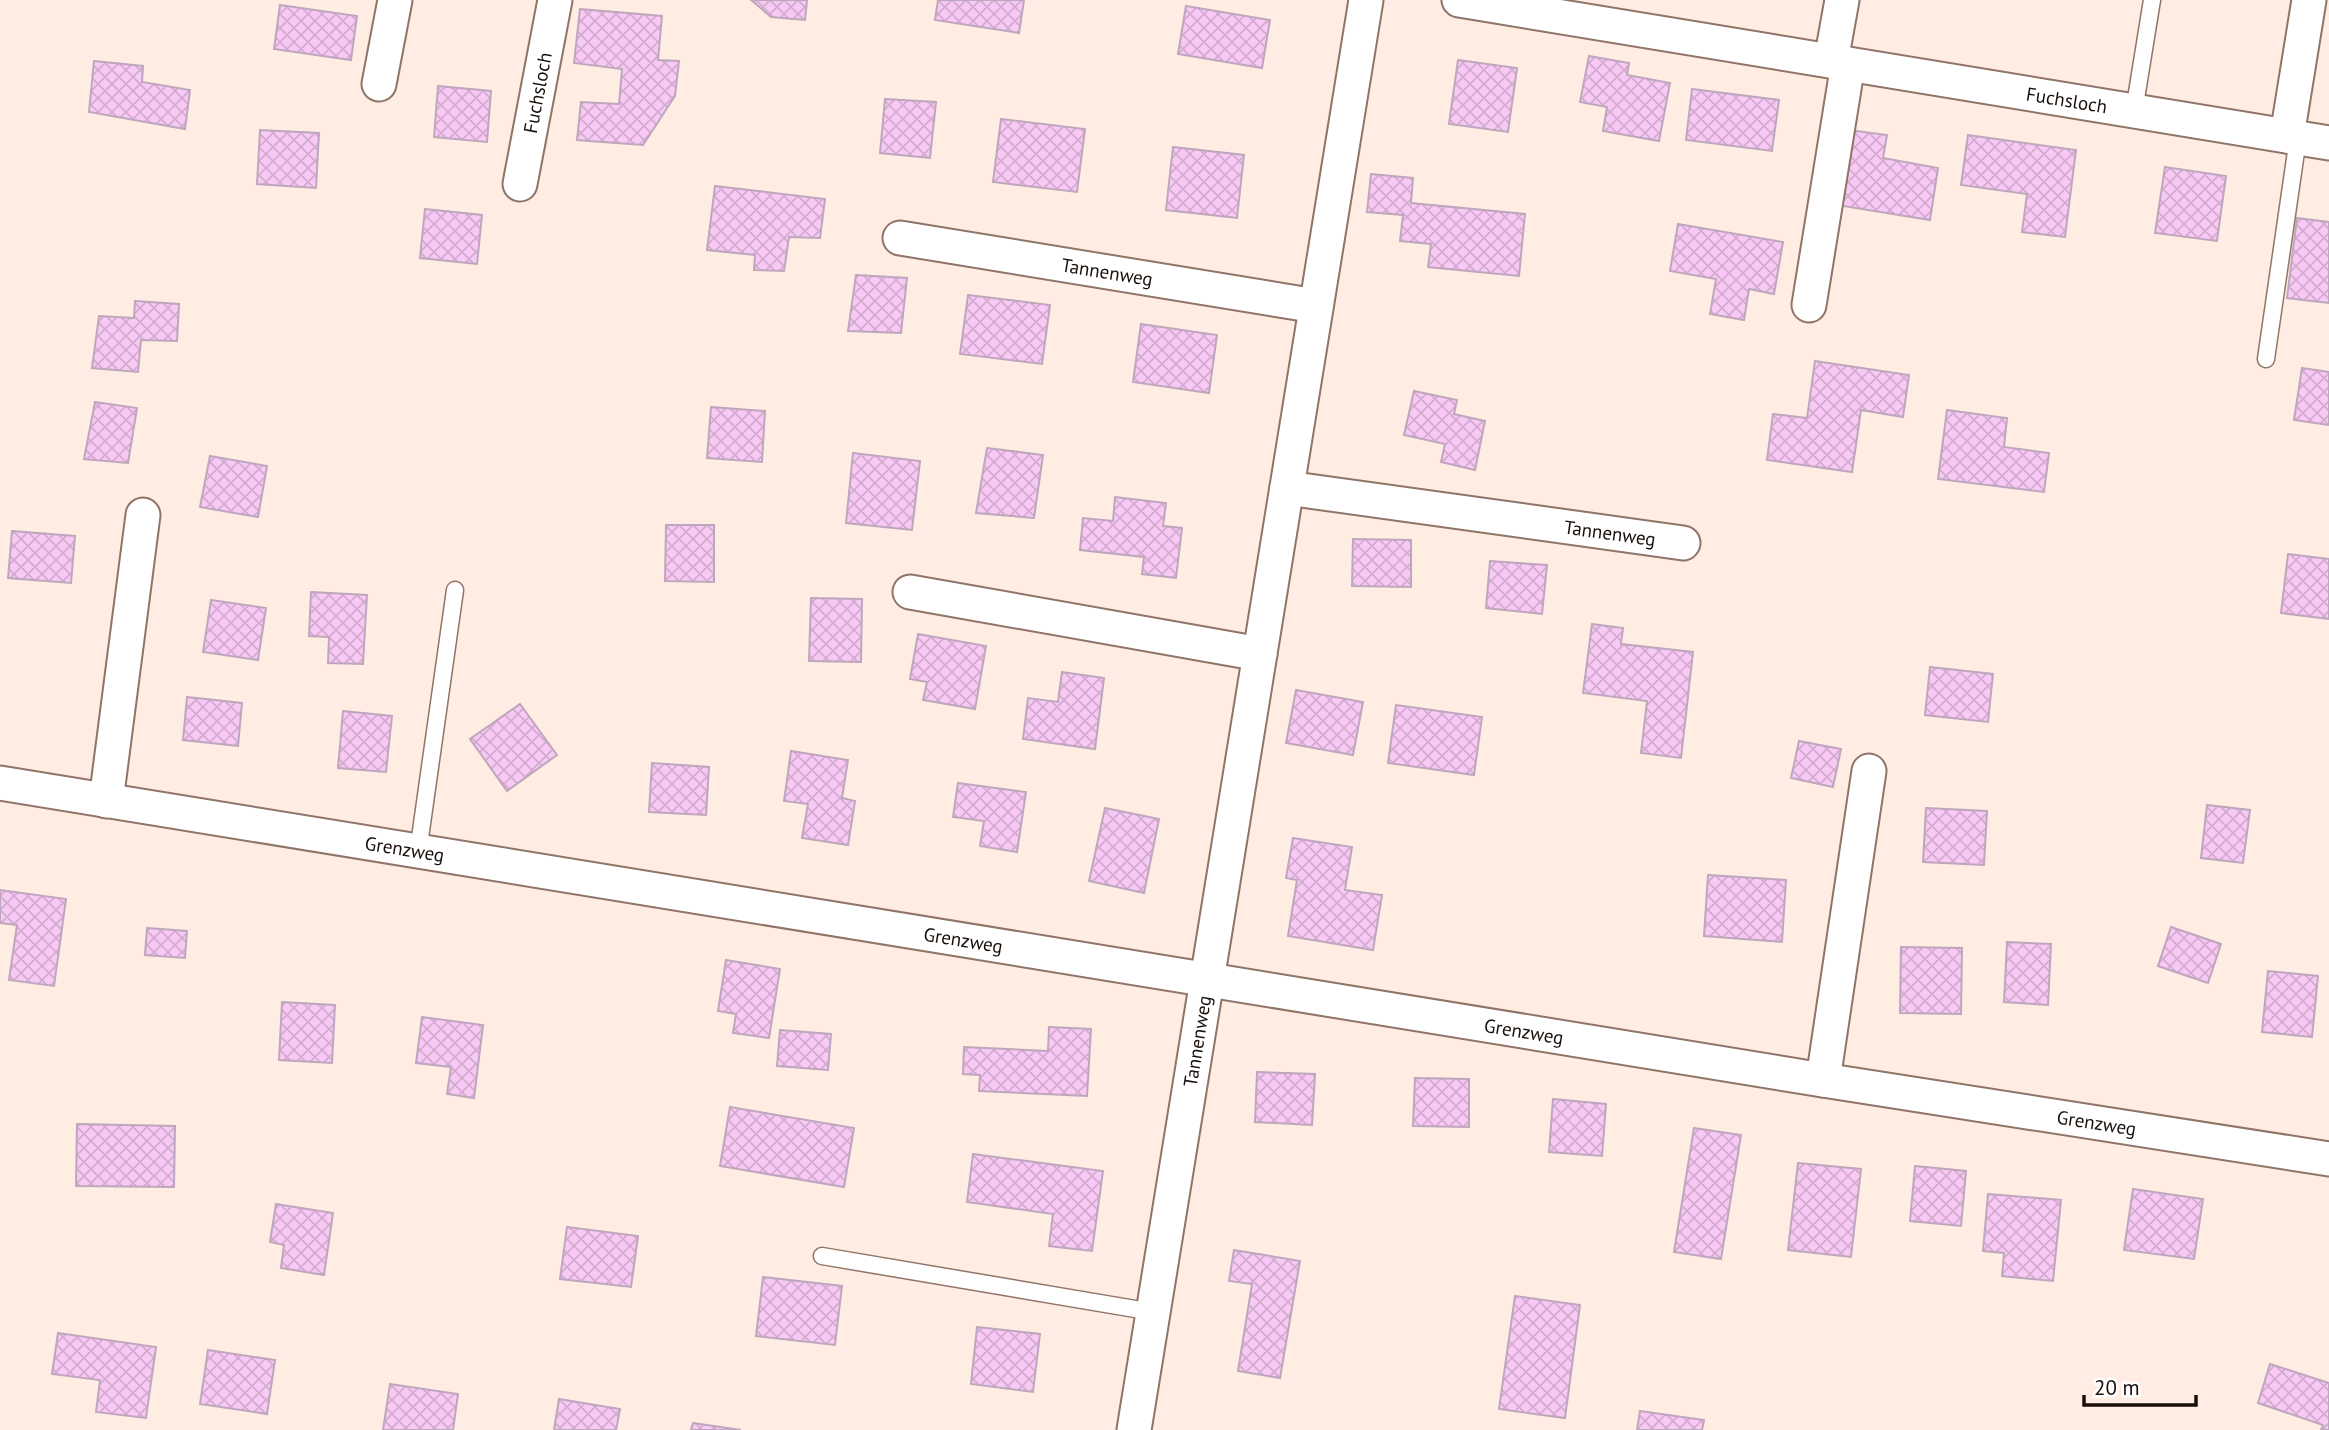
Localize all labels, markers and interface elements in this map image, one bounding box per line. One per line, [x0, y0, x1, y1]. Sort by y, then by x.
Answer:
street label: Fuchsloch [518, 50, 557, 135]
street label: Fuchsloch [2025, 81, 2109, 118]
street label: Tannenweg [1060, 253, 1155, 291]
street label: Tannenweg [1563, 515, 1657, 551]
street label: Grenzweg [363, 831, 446, 867]
street label: Grenzweg [922, 922, 1005, 958]
street label: Tannenweg [1178, 994, 1216, 1089]
street label: Grenzweg [1482, 1013, 1565, 1050]
street label: Grenzweg [2055, 1105, 2138, 1141]
scale bar [2084, 1364, 2196, 1408]
text: 20 m [2094, 1374, 2140, 1401]

